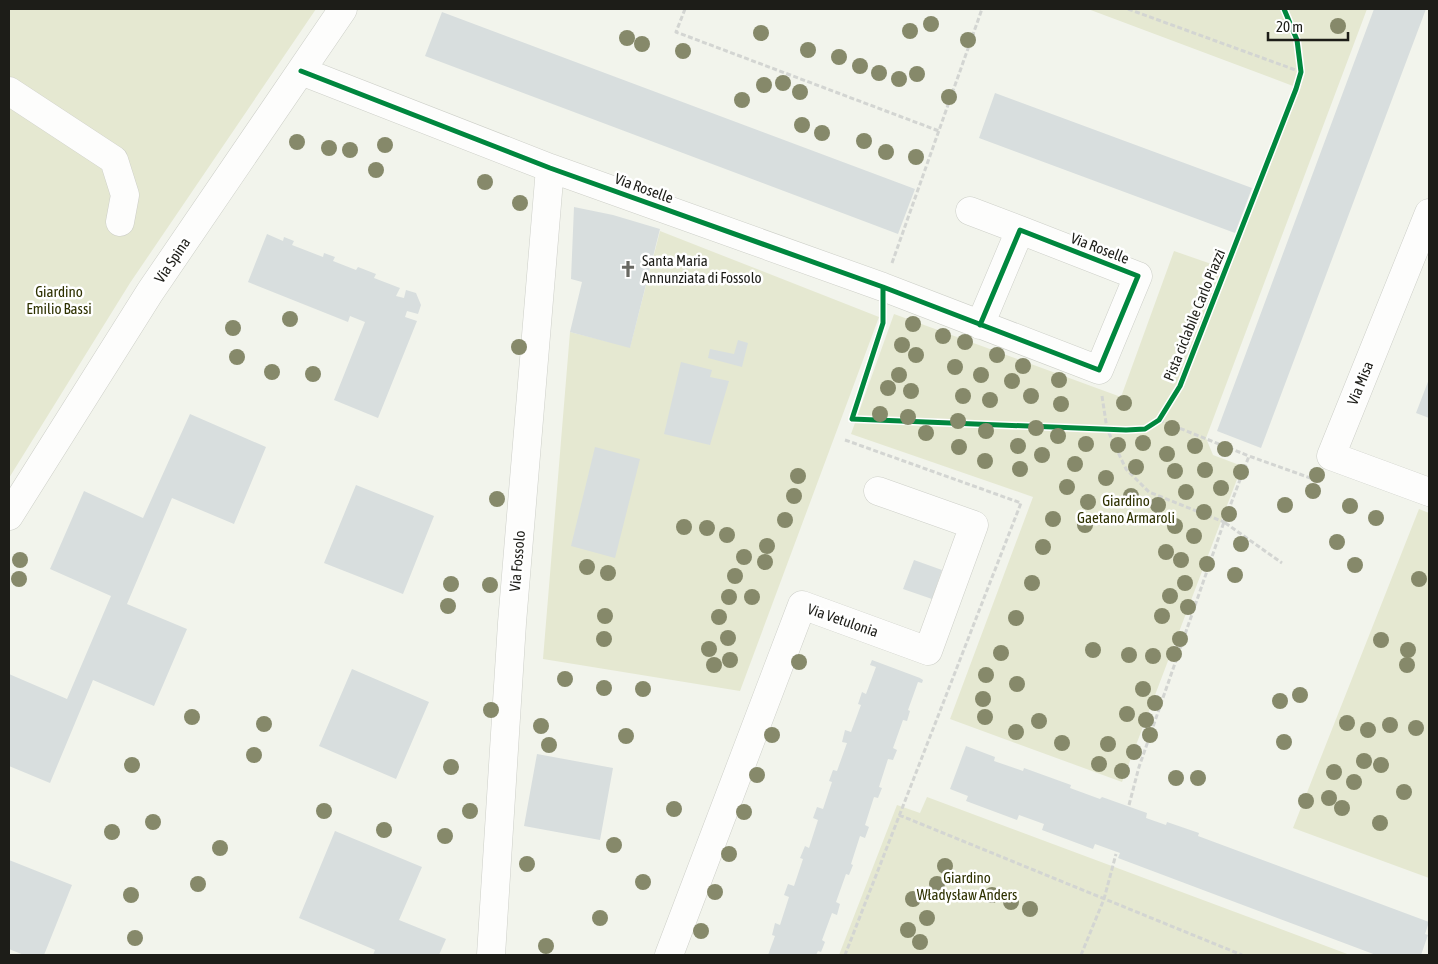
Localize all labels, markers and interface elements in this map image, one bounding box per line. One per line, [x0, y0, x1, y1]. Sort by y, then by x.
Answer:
scale bar [1268, 10, 1348, 42]
text: 20 m [1276, 18, 1303, 35]
street label: Via Roselle [612, 170, 676, 206]
street label: Via Roselle [1068, 229, 1132, 267]
street label: Via Spina [151, 234, 193, 286]
street label: Pista ciclabile Carlo Piazzi [1160, 247, 1228, 383]
place label: Santa Maria Annunziata di Fossolo [642, 252, 762, 286]
church icon: Santa Maria Annunziata di Fossolo [618, 259, 638, 279]
park label: Giardino Emilio Bassi [26, 283, 92, 317]
street label: Via Misa [1344, 359, 1376, 407]
park label: Giardino Gaetano Armaroli [1077, 492, 1175, 526]
street label: Via Fossolo [506, 530, 528, 592]
street label: Via Vetulonia [805, 600, 881, 640]
park label: Giardino Władysław Anders [917, 869, 1017, 903]

